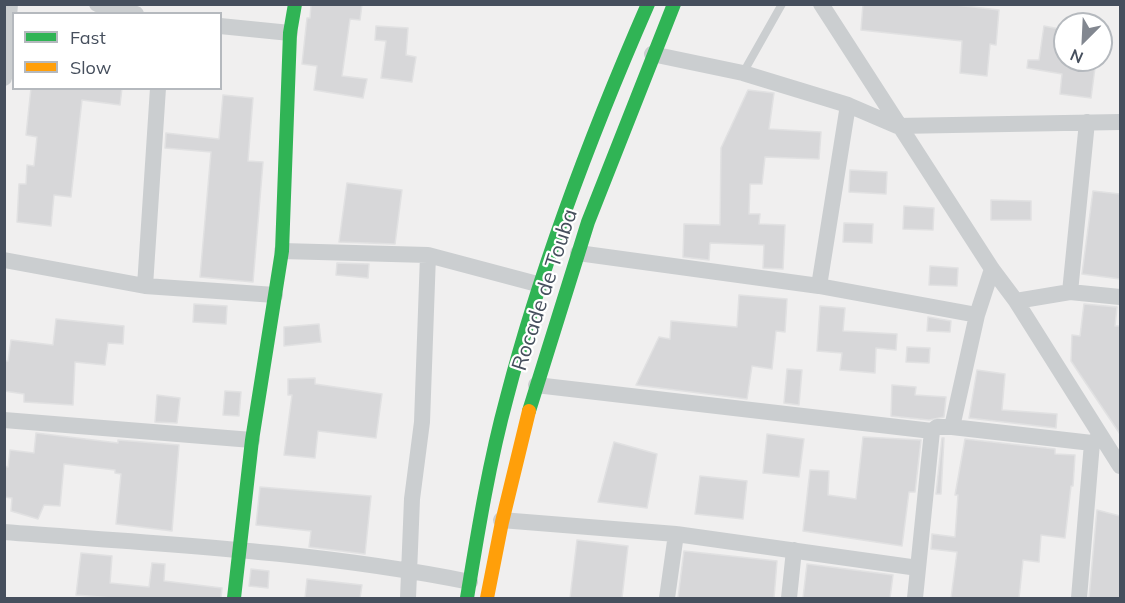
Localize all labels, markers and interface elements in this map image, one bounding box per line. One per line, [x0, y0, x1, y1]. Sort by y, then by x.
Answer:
legend [12, 12, 222, 90]
north arrow [1053, 12, 1113, 72]
text: Fast [70, 26, 106, 49]
text: N [1067, 45, 1086, 68]
text: Slow [70, 56, 111, 79]
street label: Rocade de Touba [507, 206, 583, 374]

